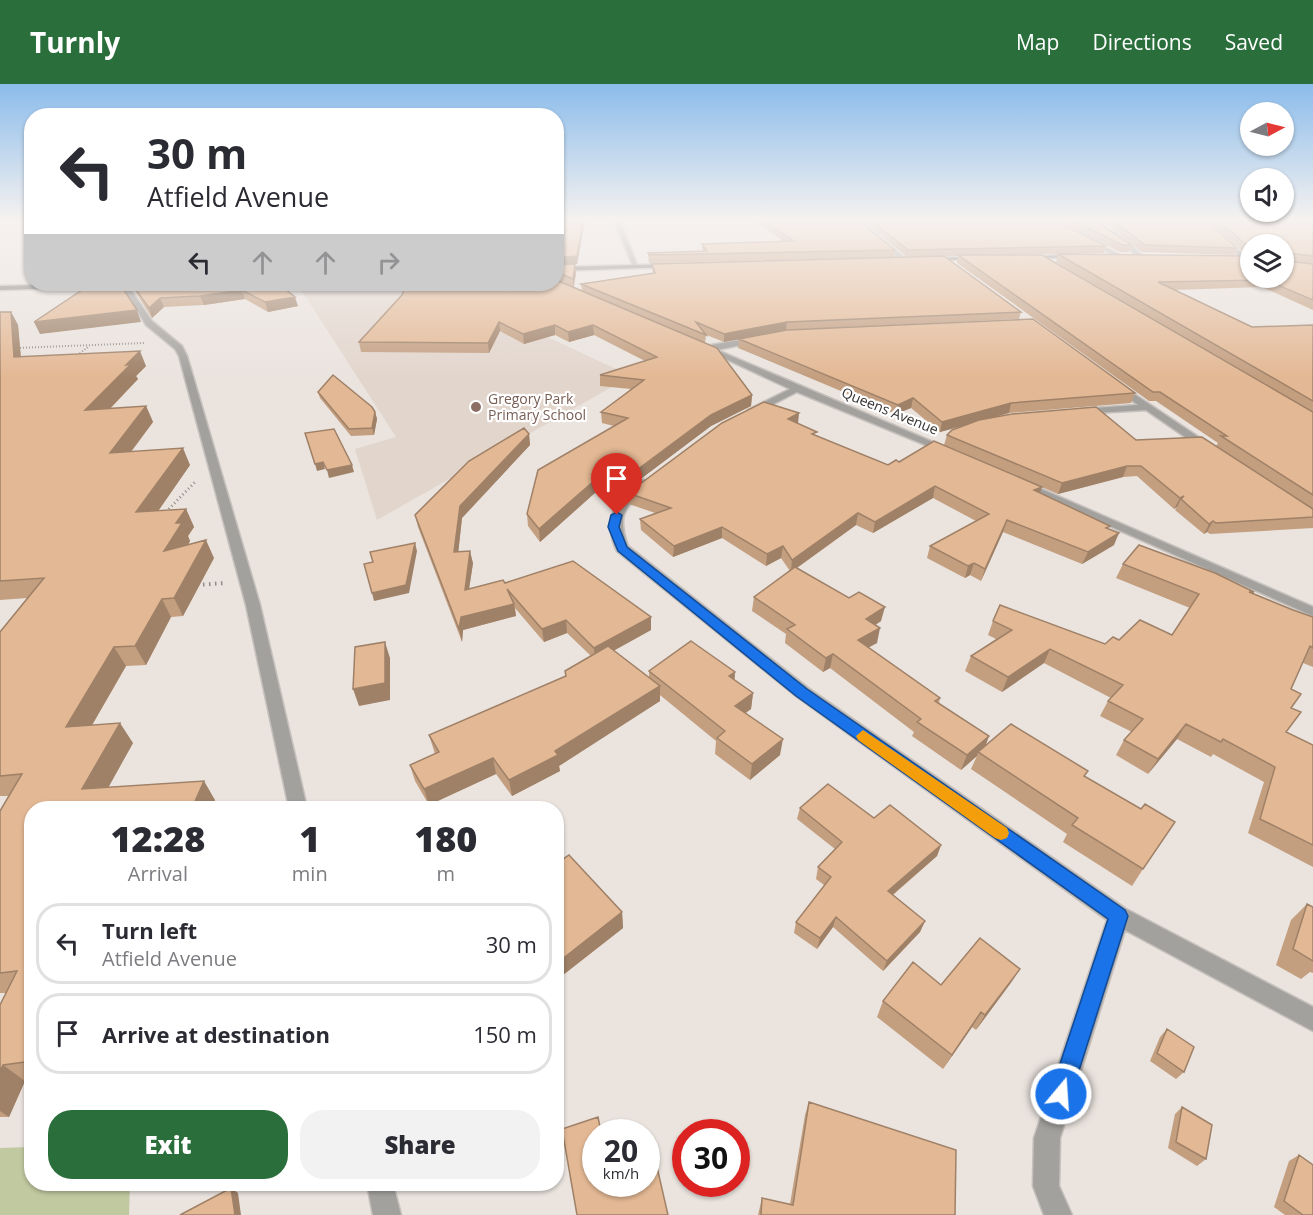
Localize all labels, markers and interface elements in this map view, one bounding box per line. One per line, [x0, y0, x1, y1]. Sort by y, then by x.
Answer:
text: Turnly [30, 23, 120, 61]
text: Map [1016, 28, 1059, 56]
text: Directions [1092, 28, 1192, 56]
text: Saved [1225, 28, 1283, 56]
north arrow [1240, 102, 1294, 156]
map controls [1240, 102, 1294, 288]
text: 30 m [147, 124, 247, 181]
icon: left [48, 132, 126, 210]
button: sound [1240, 168, 1294, 222]
text: Atfield Avenue [147, 178, 329, 215]
button: layers [1240, 234, 1294, 288]
icon: left [183, 246, 216, 279]
icon: ahead [246, 246, 279, 279]
icon: ahead [309, 246, 342, 279]
icon: right [372, 246, 405, 279]
street label: Queens Avenue [839, 382, 942, 439]
place label: Gregory Park Primary School [488, 389, 586, 424]
marker: Gregory Park Primary School [469, 400, 483, 414]
pin [591, 453, 642, 515]
icon: arrive [600, 462, 633, 495]
text: 12:28 [111, 814, 205, 863]
text: 1 [299, 814, 320, 863]
text: 180 [414, 814, 477, 863]
text: Arrival [128, 860, 188, 887]
text: min [292, 860, 328, 887]
text: m [437, 860, 455, 887]
text: Turn left [102, 915, 197, 945]
icon: left [51, 927, 84, 960]
text: 30 m [486, 929, 537, 959]
text: Atfield Avenue [102, 945, 237, 972]
icon: arrive [51, 1017, 84, 1050]
text: Arrive at destination [102, 1019, 330, 1049]
text: 150 m [473, 1019, 537, 1049]
position arrow [1029, 1062, 1093, 1126]
button: Exit [48, 1110, 288, 1179]
button: Share [300, 1110, 540, 1179]
speed limit sign: 30 [672, 1119, 750, 1197]
text: 20 [604, 1130, 638, 1171]
text: km/h [603, 1163, 639, 1183]

